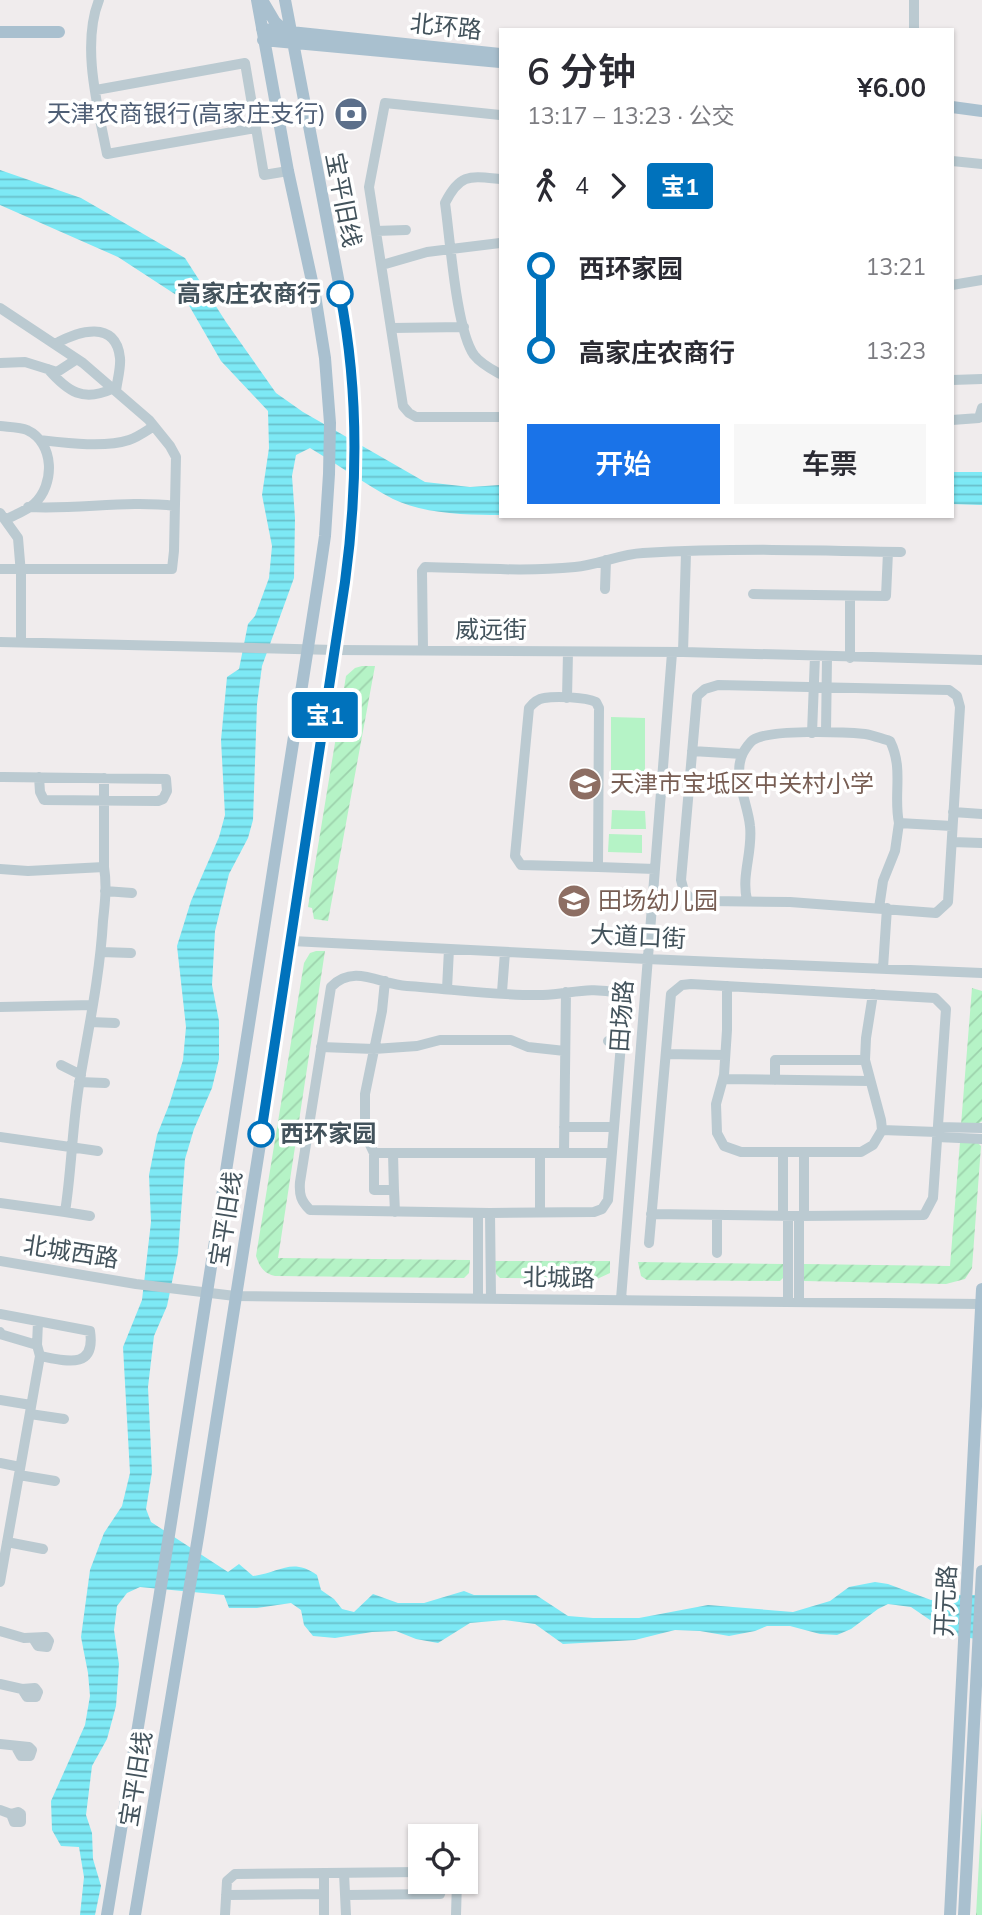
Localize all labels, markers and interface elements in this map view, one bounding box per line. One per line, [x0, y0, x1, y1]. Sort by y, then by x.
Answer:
street label: 北环路 [409, 7, 483, 45]
text: 6 分钟 [527, 47, 636, 95]
text: ¥6.00 [857, 71, 926, 104]
bank icon: 天津农商银行(高家庄支行) [332, 95, 370, 133]
place label: 天津农商银行(高家庄支行) [47, 98, 326, 128]
text: 13:17 – 13:23 · 公交 [527, 101, 735, 130]
street label: 宝平旧线 [320, 150, 368, 250]
icon: walk [527, 167, 565, 205]
icon: forward [599, 167, 637, 205]
text: 4 [575, 171, 589, 200]
text: 宝1 [661, 171, 699, 201]
text: 西环家园 [579, 252, 683, 285]
text: 13:21 [866, 252, 926, 281]
place label: 高家庄农商行 [177, 278, 321, 308]
marker: 高家庄农商行 [327, 281, 353, 307]
text: 高家庄农商行 [579, 336, 735, 369]
text: 13:23 [866, 336, 926, 365]
button: 开始 [527, 424, 720, 504]
button: 车票 [734, 424, 926, 504]
street label: 威远街 [455, 614, 527, 644]
line badge: 宝1 [294, 692, 356, 738]
text: 宝1 [306, 700, 344, 730]
school or university icon: 天津市宝坻区中关村小学 [566, 765, 604, 803]
place label: 天津市宝坻区中关村小学 [610, 768, 874, 798]
school or university icon: 田场幼儿园 [555, 882, 593, 920]
place label: 田场幼儿园 [598, 885, 718, 915]
street label: 大道口街 [589, 919, 687, 953]
street label: 田场路 [604, 979, 638, 1053]
place label: 西环家园 [280, 1118, 376, 1148]
marker: 西环家园 [248, 1121, 274, 1147]
street label: 宝平旧线 [203, 1169, 247, 1269]
street label: 北城西路 [21, 1229, 121, 1273]
street label: 北城路 [523, 1261, 595, 1293]
street label: 开元路 [928, 1564, 962, 1638]
street label: 宝平旧线 [113, 1729, 157, 1829]
map controls [408, 1824, 478, 1894]
button: locate [408, 1824, 478, 1894]

